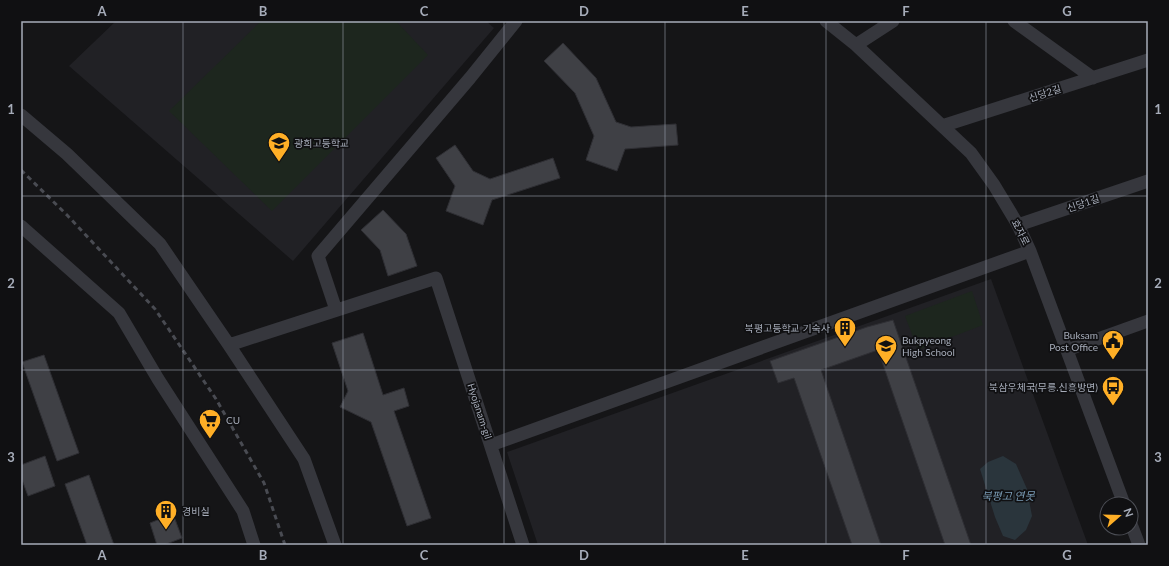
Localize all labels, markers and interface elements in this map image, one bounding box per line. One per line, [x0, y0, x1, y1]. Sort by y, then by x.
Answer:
text: A [96, 3, 107, 19]
text: B [259, 3, 268, 19]
text: C [420, 3, 429, 19]
text: D [579, 3, 589, 19]
text: E [741, 3, 749, 19]
text: F [902, 3, 910, 19]
text: G [1062, 3, 1072, 19]
street label: 신당2길 [1027, 82, 1063, 104]
text: 1 [7, 101, 15, 117]
text: 1 [1154, 101, 1162, 117]
school or university icon: 광희고등학교 [266, 130, 292, 163]
place label: 광희고등학교 [294, 137, 349, 149]
street label: 신당1길 [1065, 192, 1101, 214]
street label: 효자로 [1009, 217, 1033, 247]
text: 2 [7, 275, 15, 291]
text: 2 [1154, 275, 1162, 291]
building icon: 북평고등학교 기숙사 [832, 315, 858, 348]
place label: 북평고등학교 기숙사 [745, 322, 831, 334]
public building icon: Buksam Post Office [1100, 328, 1126, 361]
place label: Buksam Post Office [1049, 329, 1098, 353]
school or university icon: Bukpyeong High School [873, 333, 899, 366]
place label: Bukpyeong High School [902, 334, 955, 358]
bus stop icon: 북삼우체국(무릉.신흥방면) [1100, 374, 1126, 407]
place label: 북삼우체국(무릉.신흥방면) [989, 381, 1098, 393]
street label: Hyojanam-gil [465, 382, 495, 440]
supermarket icon: CU [197, 407, 223, 440]
place label: CU [226, 414, 240, 426]
text: 3 [7, 449, 15, 465]
text: 3 [1154, 449, 1162, 465]
water label: 북평고 연못 [981, 489, 1035, 502]
north arrow [1099, 496, 1139, 536]
building icon: 경비실 [153, 498, 179, 531]
place label: 경비실 [182, 505, 210, 517]
text: N [1121, 506, 1136, 519]
text: A [96, 547, 107, 563]
text: B [259, 547, 268, 563]
text: C [420, 547, 429, 563]
text: D [579, 547, 589, 563]
text: E [741, 547, 749, 563]
text: F [902, 547, 910, 563]
text: G [1062, 547, 1072, 563]

